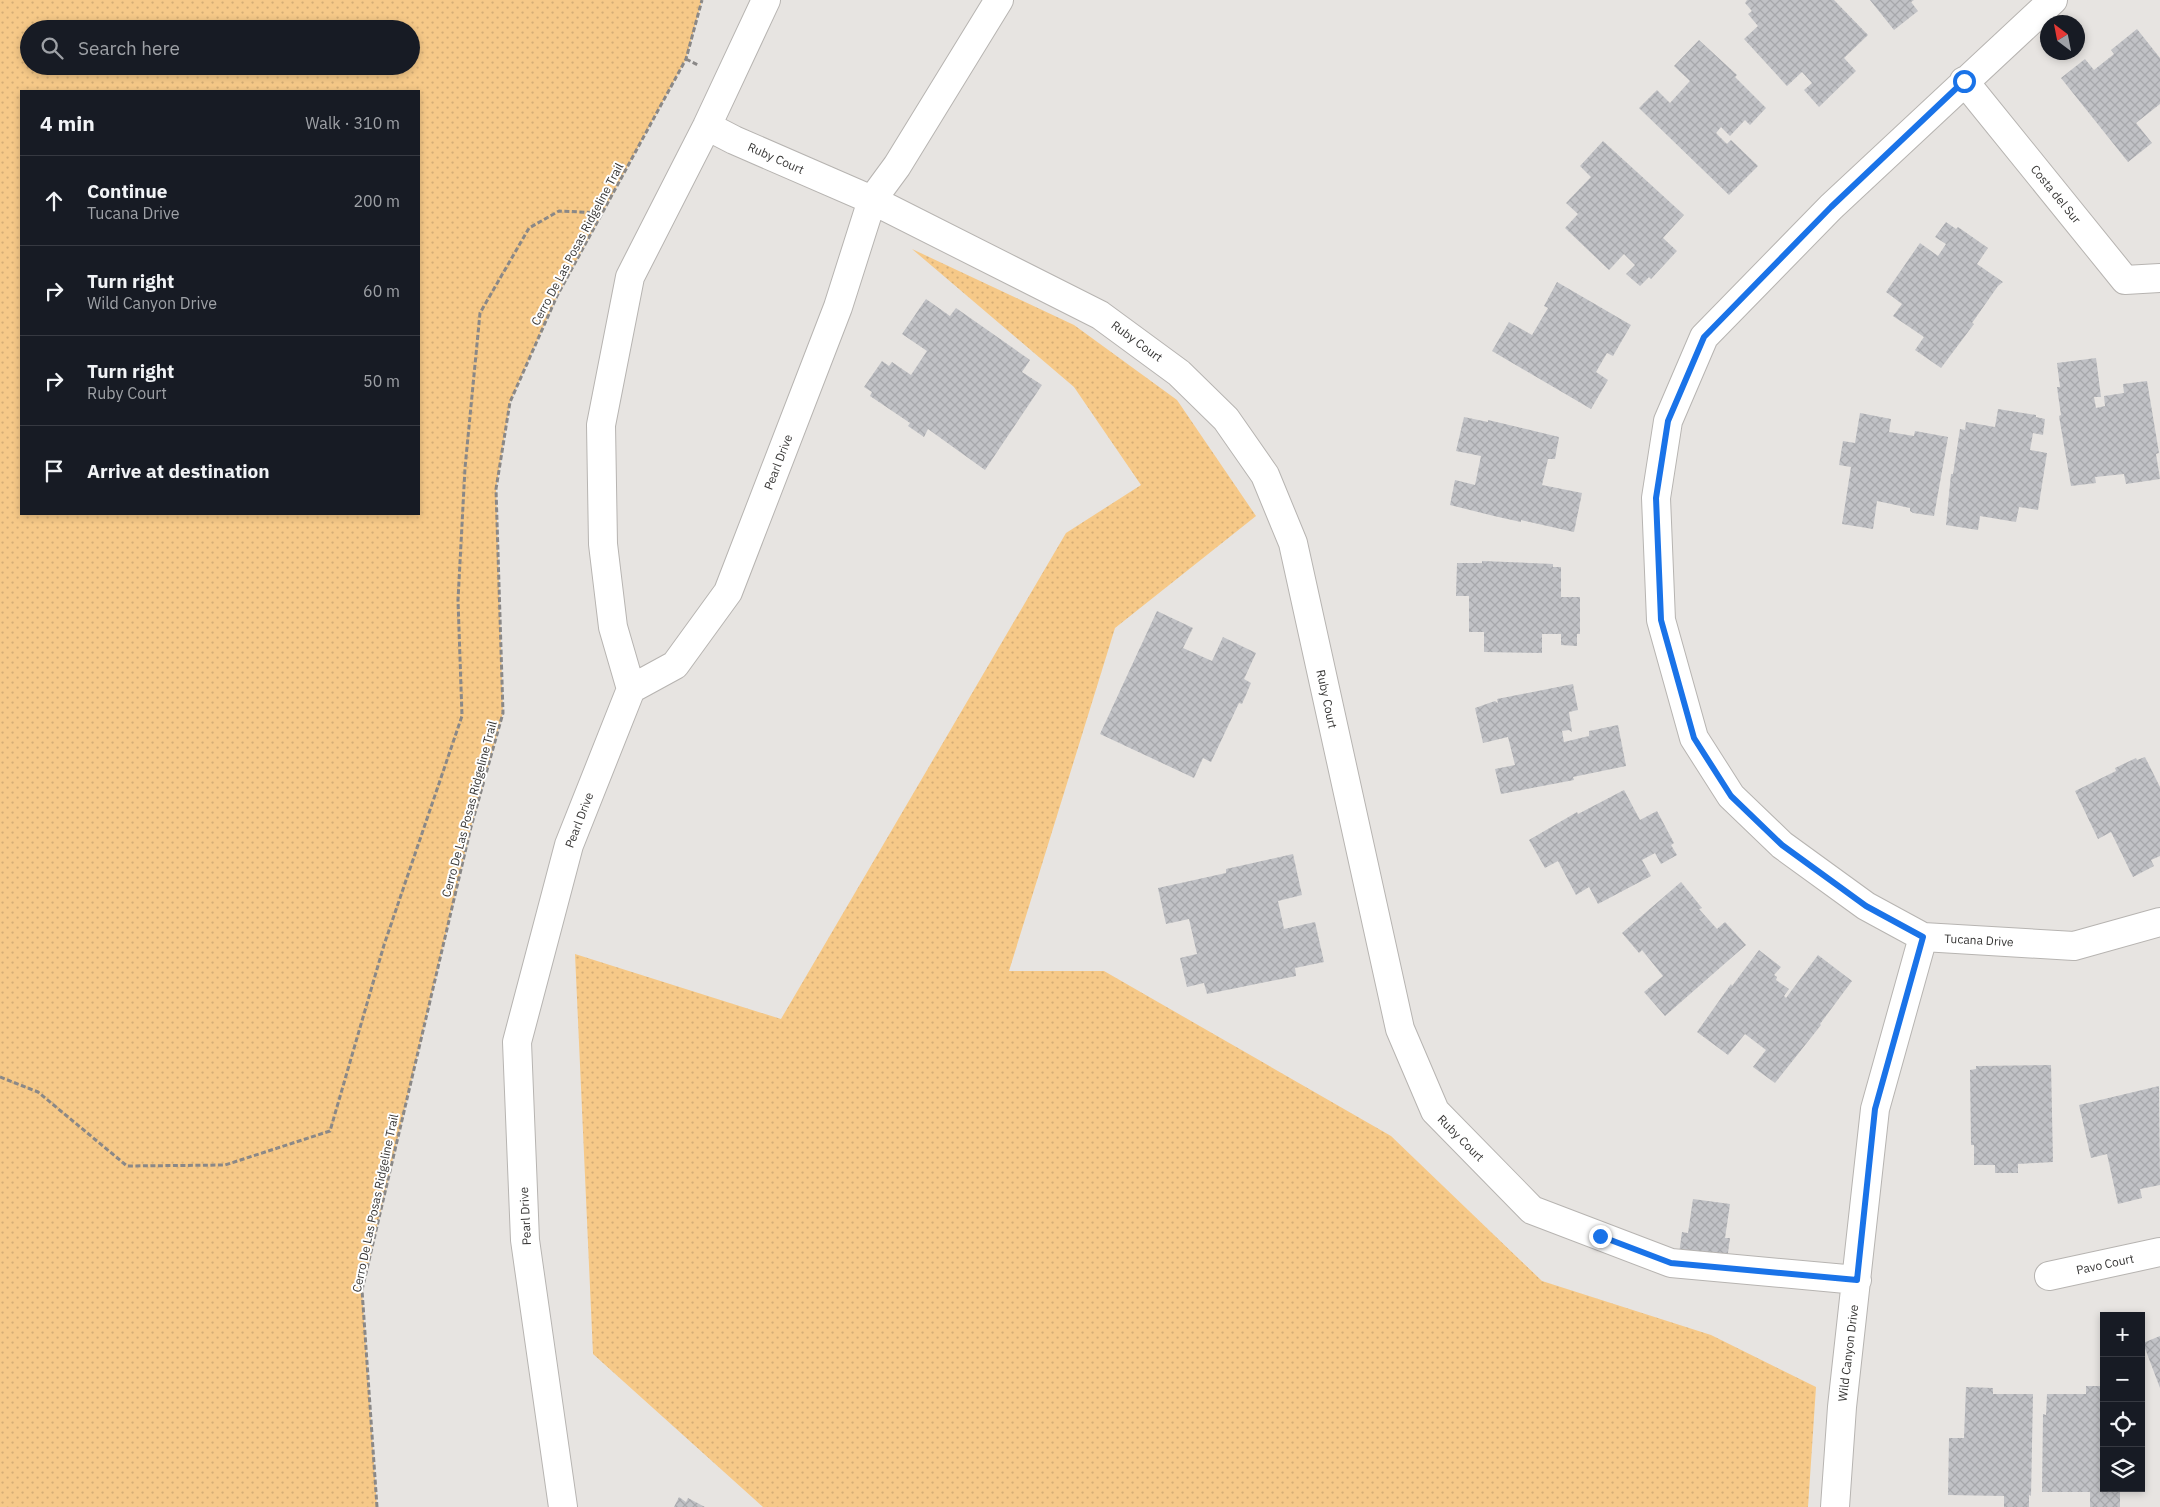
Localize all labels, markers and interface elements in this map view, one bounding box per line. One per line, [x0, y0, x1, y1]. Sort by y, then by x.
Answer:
north arrow [2040, 15, 2085, 60]
search box [20, 20, 420, 75]
icon: search [38, 34, 66, 62]
text: Search here [78, 36, 180, 60]
route start [1953, 70, 1976, 93]
text: 4 min [40, 109, 95, 137]
text: Walk · 310 m [305, 113, 400, 133]
street label: Ruby Court [746, 139, 806, 177]
street label: Cerro De Las Posas Ridgeline Trail [528, 160, 626, 328]
street label: Costa del Sur [2028, 162, 2085, 227]
text: Continue [87, 179, 167, 203]
icon: ahead [40, 187, 68, 215]
text: 200 m [353, 191, 400, 211]
text: Tucana Drive [87, 203, 180, 223]
text: Turn right [87, 269, 174, 293]
icon: right [40, 277, 68, 305]
text: 60 m [363, 281, 400, 301]
text: Wild Canyon Drive [87, 293, 217, 313]
street label: Ruby Court [1108, 317, 1166, 365]
text: Turn right [87, 359, 174, 383]
icon: right [40, 367, 68, 395]
text: 50 m [363, 371, 400, 391]
text: Ruby Court [87, 383, 167, 403]
street label: Pearl Drive [761, 432, 796, 492]
icon: arrive [40, 457, 68, 485]
text: Arrive at destination [87, 459, 270, 483]
street label: Ruby Court [1313, 668, 1341, 730]
street label: Cerro De Las Posas Ridgeline Trail [438, 719, 500, 899]
street label: Pearl Drive [562, 790, 597, 850]
street label: Tucana Drive [1944, 931, 2014, 949]
street label: Cerro De Las Posas Ridgeline Trail [349, 1112, 401, 1294]
street label: Ruby Court [1435, 1112, 1487, 1164]
street label: Pearl Drive [516, 1186, 534, 1246]
route end [1589, 1225, 1612, 1248]
street label: Pavo Court [2075, 1251, 2135, 1277]
street label: Wild Canyon Drive [1835, 1303, 1861, 1402]
map controls [2100, 1312, 2145, 1492]
button: + [2100, 1312, 2145, 1357]
button: − [2100, 1357, 2145, 1402]
button: locate [2100, 1402, 2145, 1447]
button: layers [2100, 1447, 2145, 1492]

